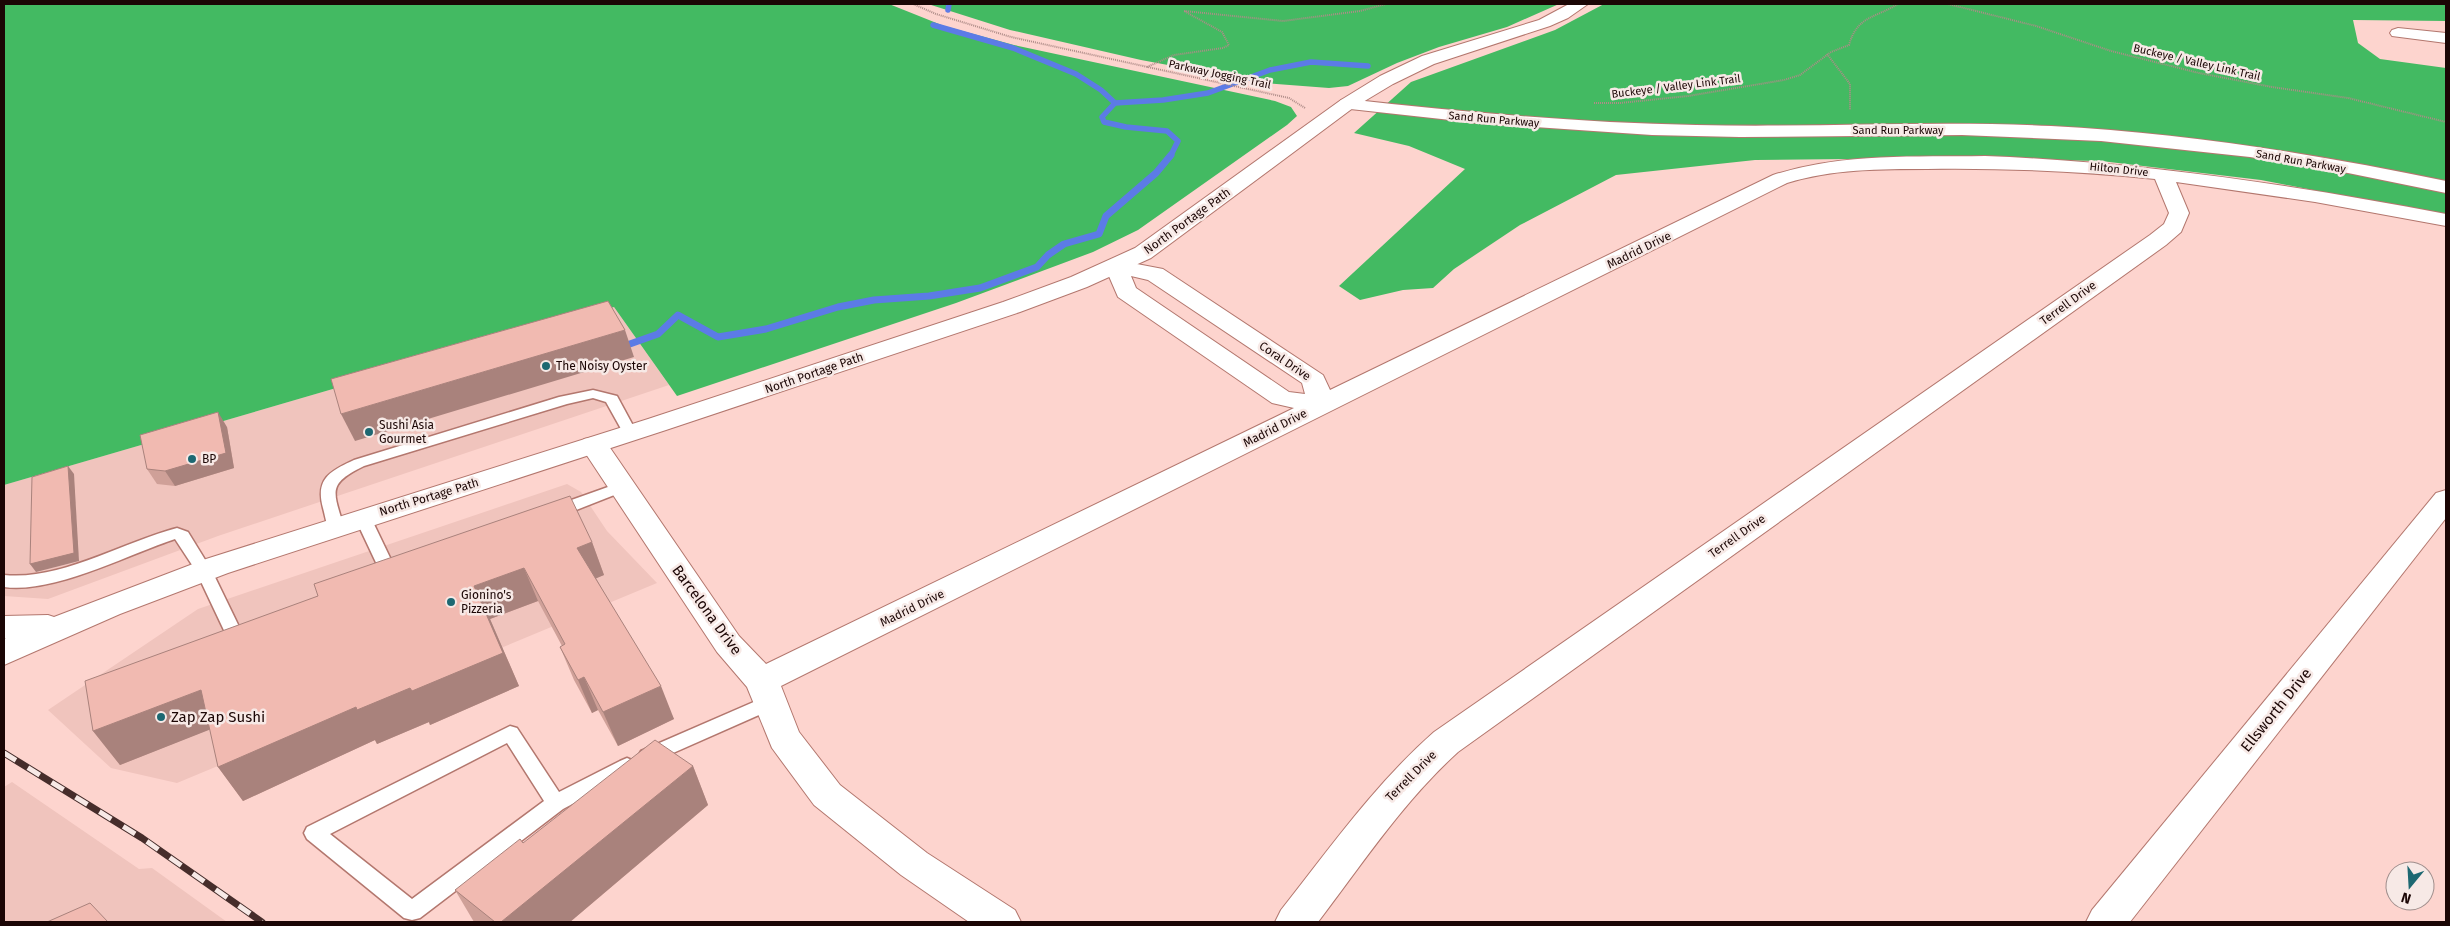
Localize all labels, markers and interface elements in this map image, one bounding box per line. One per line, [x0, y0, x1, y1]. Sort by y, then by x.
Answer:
street label: Buckeye / Valley Link Trail [2132, 42, 2262, 83]
street label: Parkway Jogging Trail [1167, 57, 1272, 92]
street label: Buckeye / Valley Link Trail [1611, 72, 1741, 101]
street label: Sand Run Parkway [1448, 109, 1540, 130]
street label: Sand Run Parkway [1853, 124, 1944, 137]
street label: Sand Run Parkway [2255, 147, 2347, 176]
street label: Hilton Drive [2089, 160, 2149, 179]
street label: North Portage Path [1141, 185, 1233, 257]
street label: Madrid Drive [1605, 228, 1673, 272]
street label: Terrell Drive [2037, 278, 2099, 328]
street label: Coral Drive [1257, 339, 1313, 383]
street label: North Portage Path [763, 350, 865, 396]
place label: The Noisy Oyster [556, 359, 647, 373]
marker: The Noisy Oyster [540, 360, 552, 372]
street label: Madrid Drive [1241, 406, 1309, 450]
place label: Sushi Asia Gourmet [379, 418, 434, 446]
marker: Sushi Asia Gourmet [363, 426, 375, 438]
place label: BP [202, 452, 216, 466]
marker: BP [186, 453, 198, 465]
street label: North Portage Path [378, 475, 480, 519]
street label: Terrell Drive [1706, 511, 1768, 561]
street label: Barcelona Drive [668, 561, 746, 659]
street label: Madrid Drive [878, 586, 946, 630]
place label: Gionino's Pizzeria [461, 588, 512, 616]
marker: Gionino's Pizzeria [445, 596, 457, 608]
street label: Ellsworth Drive [2237, 665, 2315, 755]
place label: Zap Zap Sushi [171, 708, 265, 726]
marker: Zap Zap Sushi [155, 711, 167, 723]
street label: Terrell Drive [1383, 748, 1439, 804]
north arrow [2385, 861, 2435, 911]
text: N [2399, 888, 2413, 907]

